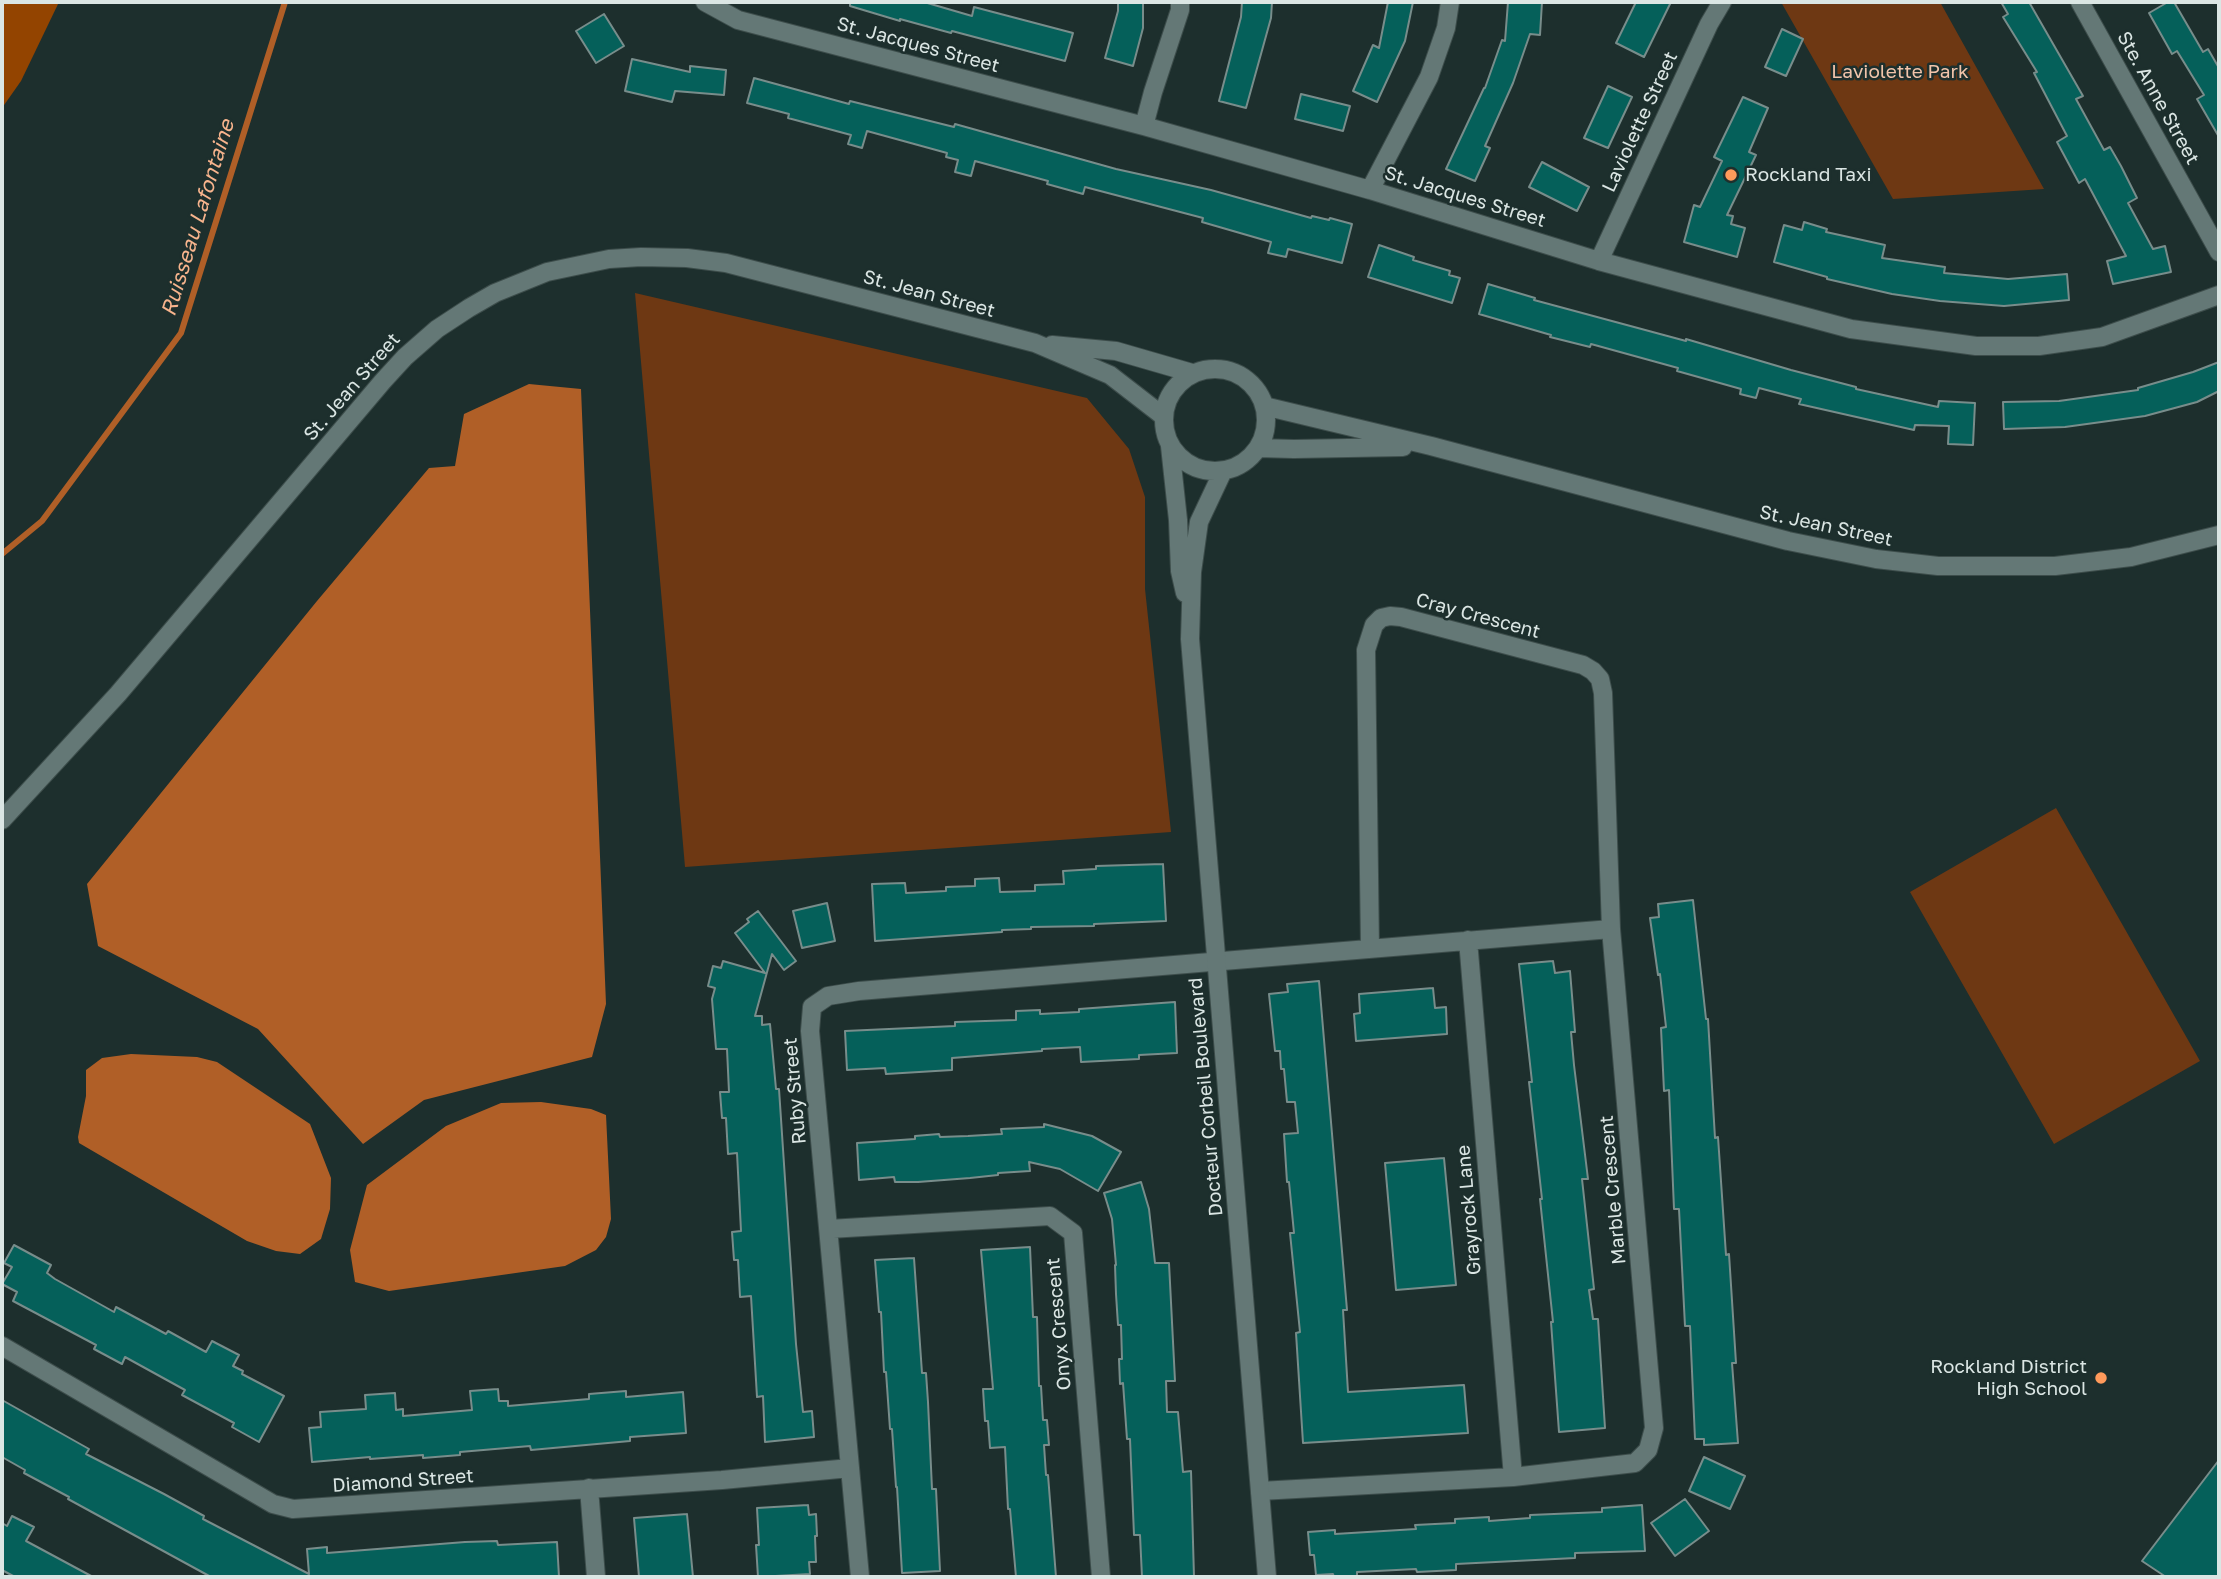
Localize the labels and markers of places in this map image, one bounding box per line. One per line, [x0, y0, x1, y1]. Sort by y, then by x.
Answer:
place label: Rockland Taxi [1745, 164, 1872, 186]
marker: Rockland Taxi [1723, 167, 1739, 183]
place label: Rockland District High School [1930, 1356, 2087, 1400]
marker: Rockland District High School [2093, 1370, 2109, 1386]

